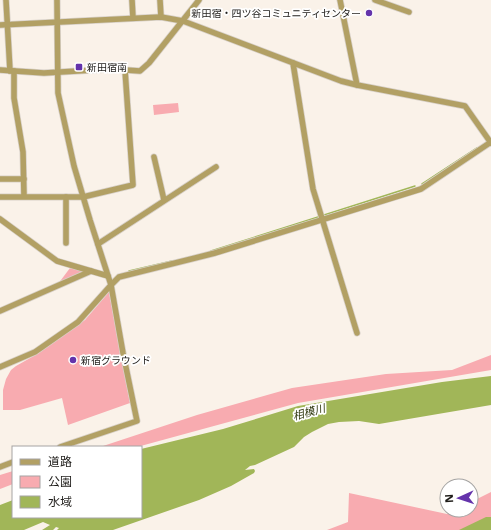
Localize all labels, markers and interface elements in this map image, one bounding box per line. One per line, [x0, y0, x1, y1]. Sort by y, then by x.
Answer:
place label: 新田宿・四ツ谷コミュニティセンター [192, 6, 361, 20]
marker: 新田宿・四ツ谷コミュニティセンター [364, 8, 374, 18]
place label: 新田宿南 [87, 60, 127, 74]
marker: 新田宿南 [74, 62, 84, 72]
place label: 新宿グラウンド [81, 353, 151, 367]
marker: 新宿グラウンド [68, 355, 78, 365]
water label: 相模川 [291, 400, 328, 423]
legend [12, 446, 142, 518]
text: 道路 [48, 453, 72, 470]
text: 公園 [48, 473, 72, 490]
north arrow [439, 478, 479, 518]
text: 水域 [48, 493, 72, 510]
text: N [441, 494, 456, 503]

